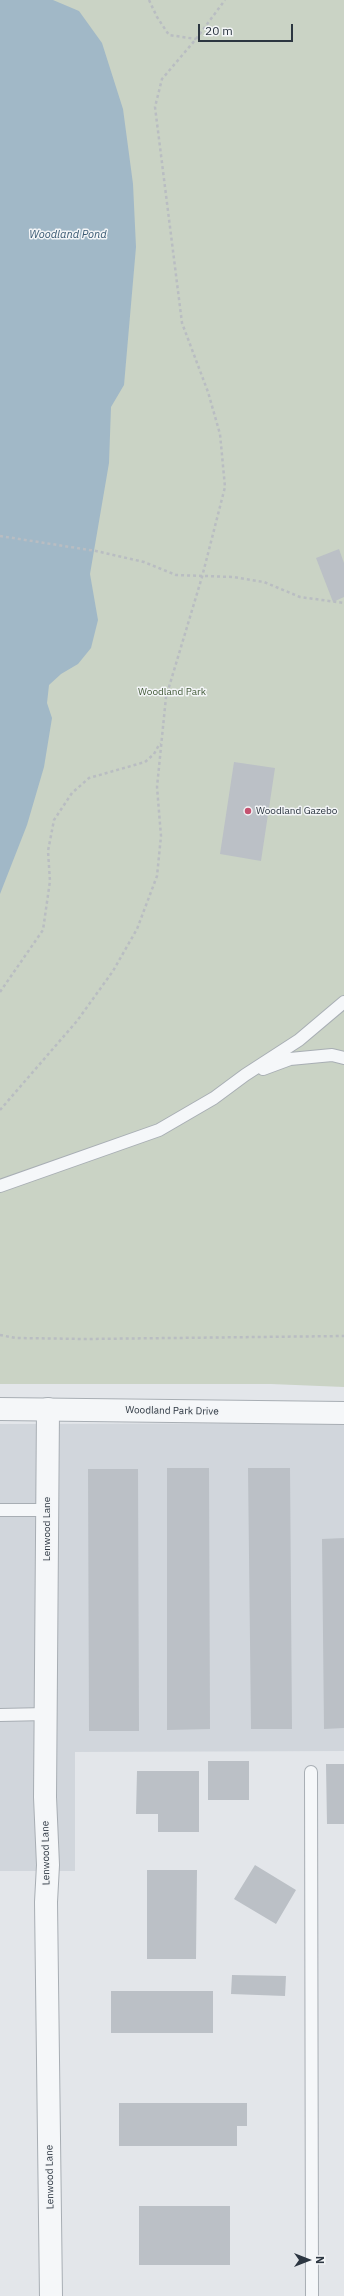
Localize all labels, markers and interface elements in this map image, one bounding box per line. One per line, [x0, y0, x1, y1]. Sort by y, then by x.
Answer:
scale bar [200, 16, 295, 42]
text: 20 m [205, 23, 233, 38]
water label: Woodland Pond [29, 228, 107, 242]
park label: Woodland Park [138, 686, 206, 698]
place label: Woodland Gazebo [256, 805, 337, 817]
marker: Woodland Gazebo [243, 806, 253, 816]
street label: Woodland Park Drive [125, 1404, 219, 1418]
street label: Lenwood Lane [41, 1497, 53, 1561]
street label: Lenwood Lane [39, 1821, 53, 1885]
street label: Lenwood Lane [43, 2145, 57, 2209]
north arrow [288, 2240, 328, 2280]
text: N [313, 2256, 327, 2264]

